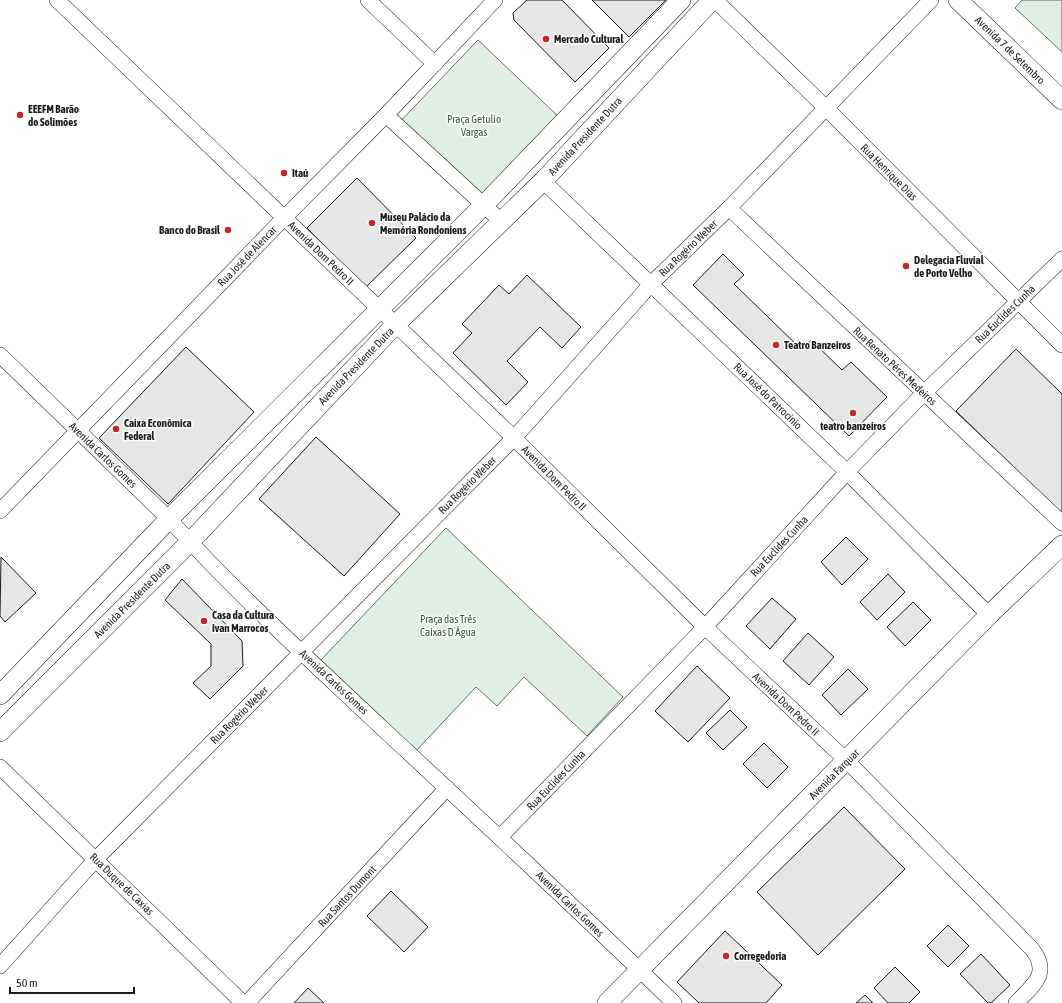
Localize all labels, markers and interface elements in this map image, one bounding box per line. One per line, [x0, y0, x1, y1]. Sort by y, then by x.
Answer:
street label: Avenida 7 de Setembro [973, 14, 1047, 86]
place label: Mercado Cultural [554, 33, 624, 45]
marker: Mercado Cultural [541, 34, 551, 44]
street label: Avenida Presidente Dutra [546, 94, 624, 178]
place label: EEEFM Barão do Solimões [28, 103, 79, 128]
marker: EEEFM Barão do Solimões [15, 110, 25, 120]
park label: Praça Getulio Vargas [447, 113, 501, 138]
street label: Rua Henrique Dias [858, 141, 920, 203]
place label: Itaú [292, 167, 308, 179]
marker: Itaú [279, 168, 289, 178]
place label: Museu Palácio da Memória Rondoniens [380, 211, 466, 236]
street label: Rua Rogério Weber [656, 217, 720, 279]
marker: Museu Palácio da Memória Rondoniens [367, 218, 377, 228]
street label: Avenida Dom Pedro II [286, 219, 356, 287]
street label: Rua José de Alencar [215, 223, 279, 289]
place label: Banco do Brasil [159, 224, 221, 236]
marker: Banco do Brasil [223, 225, 233, 235]
place label: Delegacia Fluvial de Porto Velho [914, 254, 985, 279]
marker: Delegacia Fluvial de Porto Velho [901, 261, 911, 271]
street label: Rua Euclides Cunha [973, 282, 1037, 346]
street label: Rua Renato Péres Medeiros [851, 324, 939, 408]
street label: Avenida Presidente Dutra [316, 325, 396, 407]
place label: Teatro Banzeiros [784, 339, 851, 351]
marker: Teatro Banzeiros [771, 340, 781, 350]
street label: Rua José do Patrocínio [731, 360, 805, 432]
marker: teatro banzeiros [848, 408, 858, 418]
place label: Caixa Econômica Federal [124, 417, 192, 442]
street label: Avenida Carlos Gomes [67, 420, 139, 490]
place label: teatro banzeiros [819, 420, 886, 432]
marker: Caixa Econômica Federal [111, 424, 121, 434]
street label: Avenida Dom Pedro II [519, 443, 589, 513]
street label: Rua Rogério Weber [436, 453, 499, 516]
street label: Rua Euclides Cunha [748, 513, 810, 579]
street label: Avenida Presidente Dutra [92, 560, 172, 640]
place label: Casa da Cultura Ivan Marrocos [212, 609, 274, 634]
park label: Praça das Três Caixas D´Água [420, 613, 476, 638]
marker: Casa da Cultura Ivan Marrocos [199, 616, 209, 626]
street label: Avenida Carlos Gomes [297, 647, 371, 717]
street label: Avenida Dom Pedro II [750, 670, 822, 738]
street label: Rua Rogério Weber [208, 683, 271, 746]
street label: Avenida Farquar [806, 746, 862, 802]
street label: Rua Euclides Cunha [524, 748, 588, 812]
street label: Rua Duque de Caxias [88, 851, 156, 917]
street label: Rua Santos Dumont [316, 863, 378, 929]
street label: Avenida Carlos Gomes [534, 869, 606, 939]
place label: Corregedoria [734, 950, 786, 962]
marker: Corregedoria [721, 951, 731, 961]
scale bar [10, 969, 134, 995]
text: 50 m [16, 976, 38, 990]

